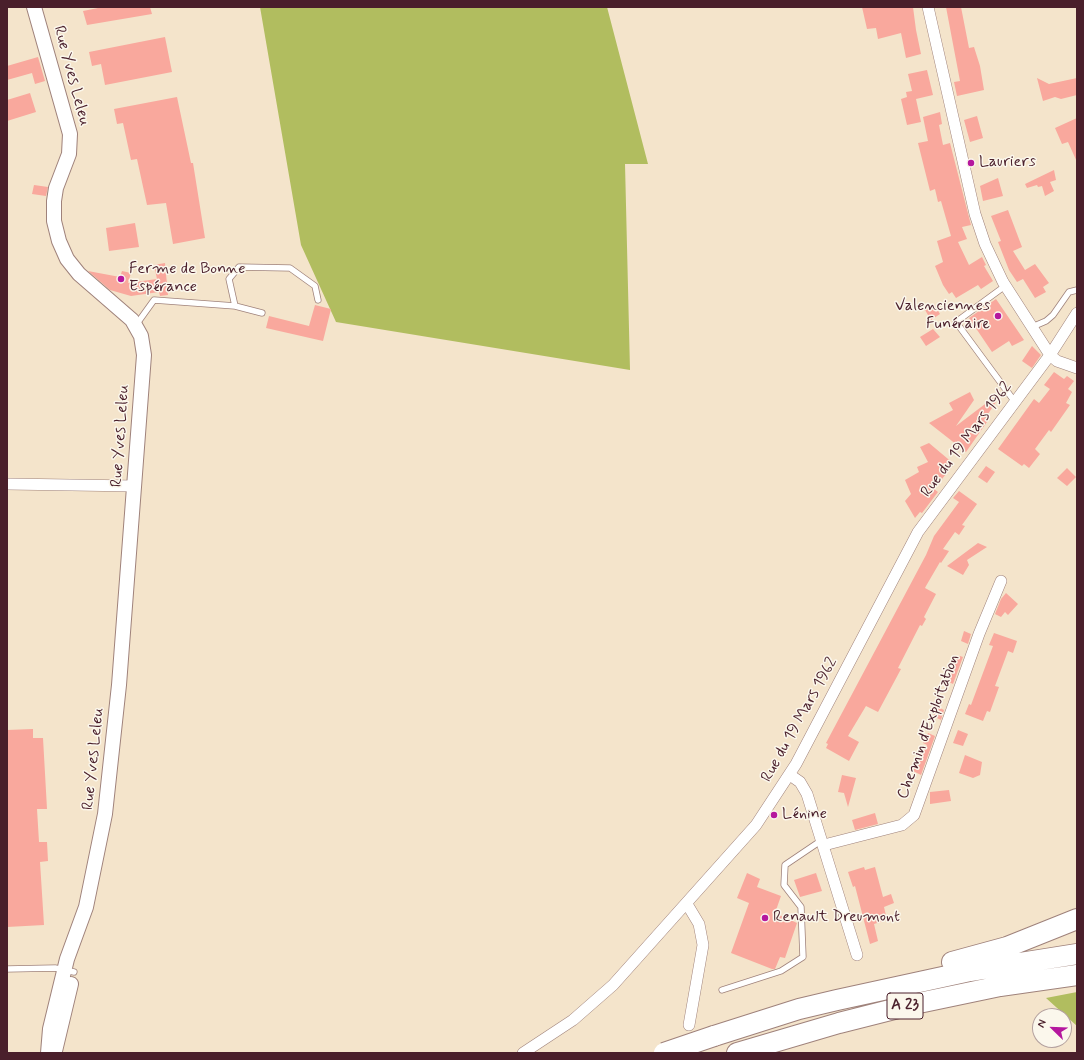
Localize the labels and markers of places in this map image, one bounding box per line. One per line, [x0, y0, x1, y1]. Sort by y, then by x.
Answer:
place label: Lauriers [979, 153, 1036, 173]
marker: Lauriers [966, 158, 976, 168]
place label: Ferme de Bonne Espérance [129, 260, 245, 298]
marker: Ferme de Bonne Espérance [116, 274, 126, 284]
place label: Valenciennes Funéraire [895, 297, 990, 335]
marker: Valenciennes Funéraire [993, 311, 1003, 321]
place label: Lénine [782, 805, 827, 825]
marker: Lénine [769, 810, 779, 820]
place label: Renault Dreumont [773, 908, 900, 928]
marker: Renault Dreumont [760, 913, 770, 923]

